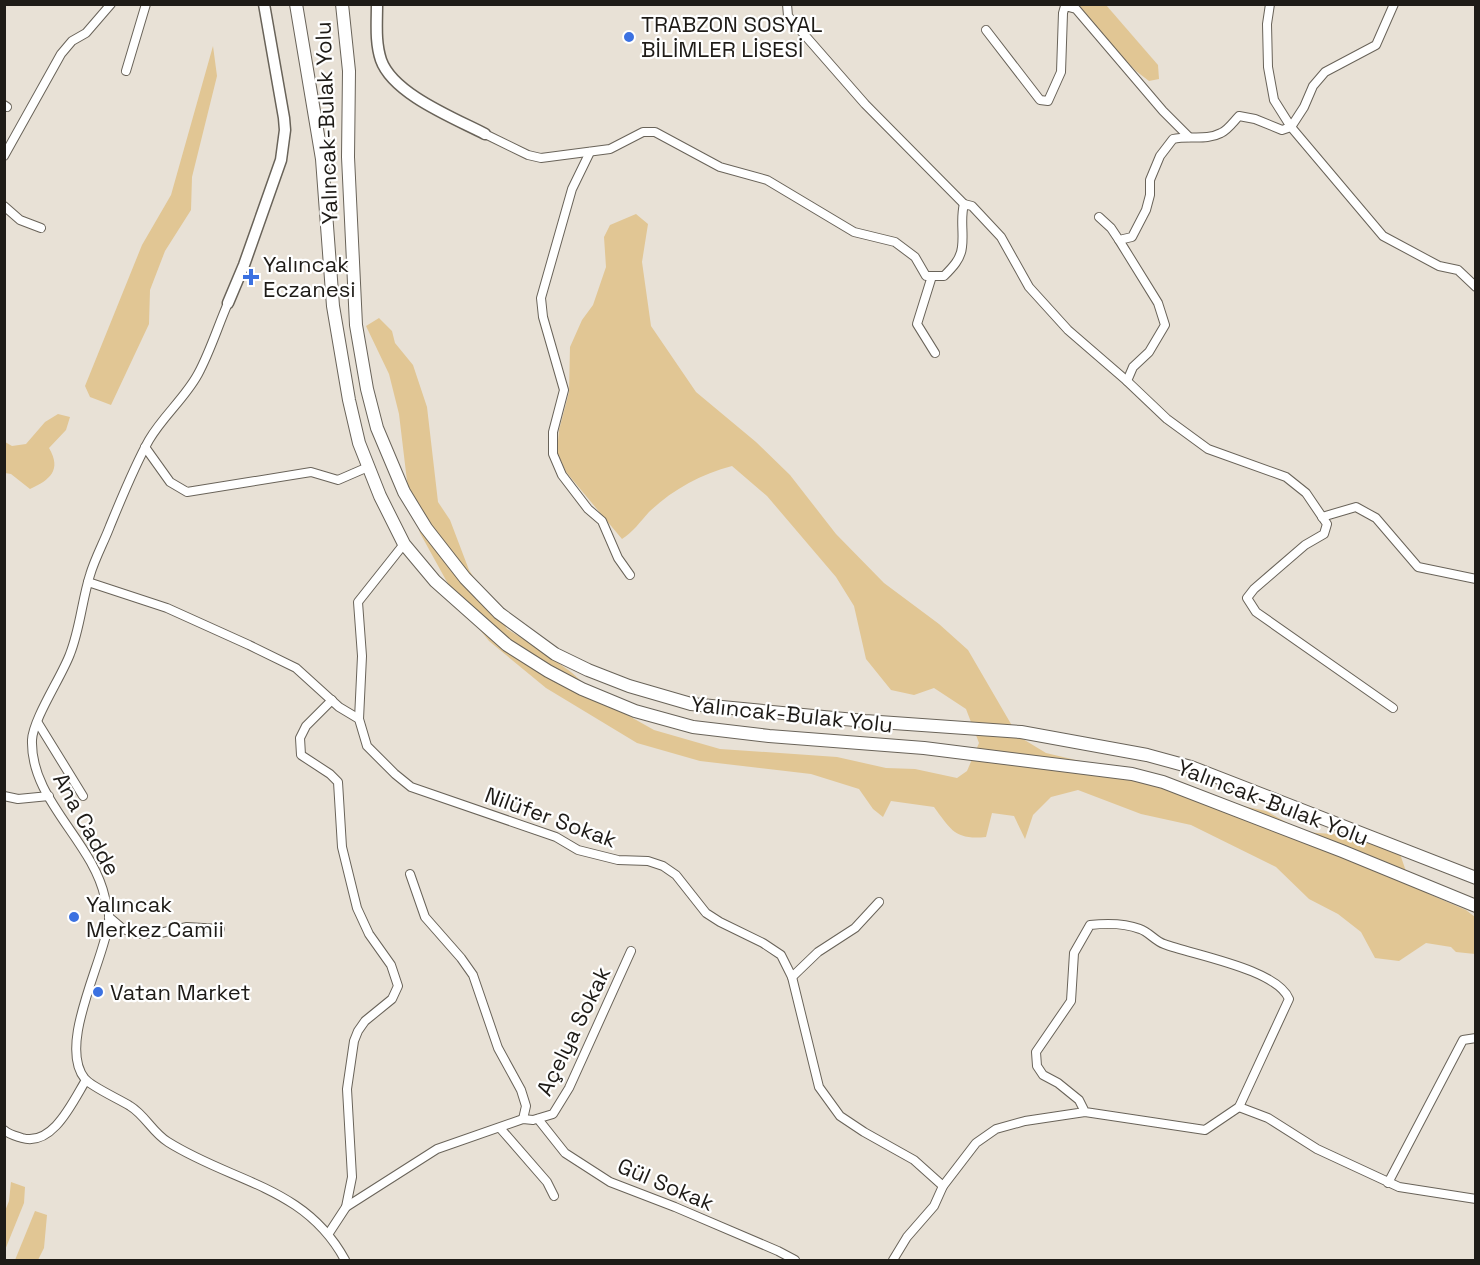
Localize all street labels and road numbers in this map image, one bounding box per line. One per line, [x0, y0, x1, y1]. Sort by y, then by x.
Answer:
street label: Yalıncak-Bulak Yolu [308, 21, 344, 225]
street label: Yalıncak-Bulak Yolu [690, 689, 894, 739]
street label: Yalıncak-Bulak Yolu [1173, 753, 1373, 851]
street label: Ana Cadde [47, 768, 127, 880]
street label: Nilüfer Sokak [481, 780, 621, 854]
street label: Açelya Sokak [530, 962, 616, 1100]
street label: Gül Sokak [614, 1151, 719, 1217]

